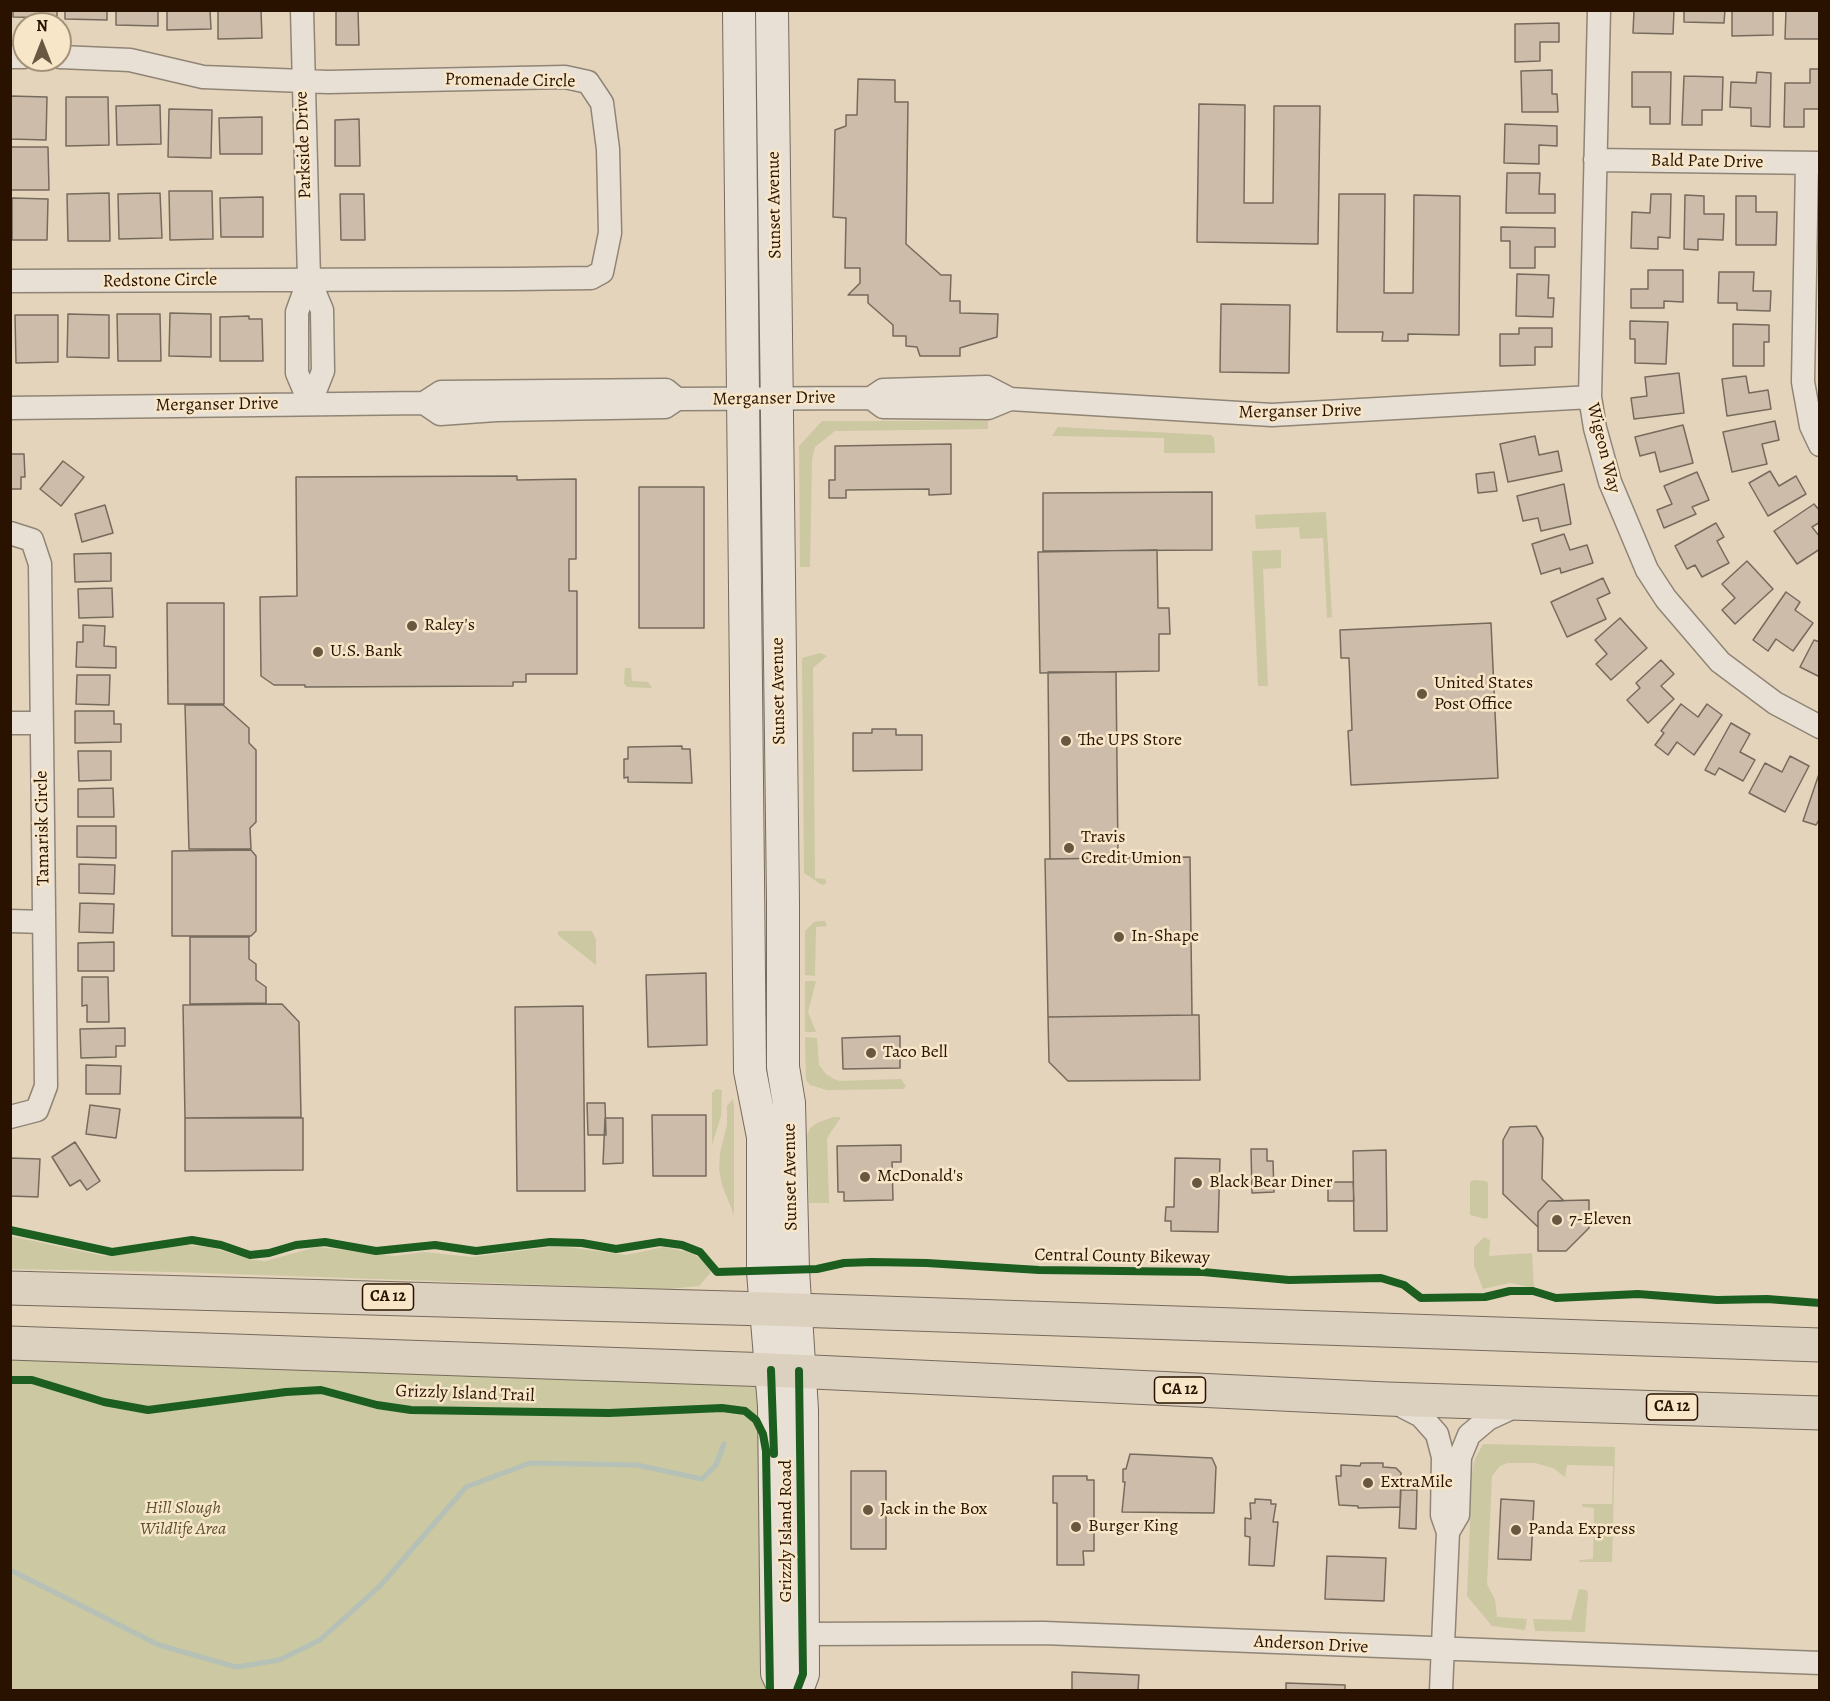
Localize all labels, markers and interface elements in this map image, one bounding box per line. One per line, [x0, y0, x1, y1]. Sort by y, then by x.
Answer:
north arrow [12, 12, 72, 72]
text: N [36, 15, 48, 37]
street label: Promenade Circle [444, 69, 576, 93]
street label: Parkside Drive [291, 91, 317, 199]
street label: Bald Pate Drive [1650, 150, 1764, 174]
street label: Sunset Avenue [763, 151, 787, 259]
street label: Redstone Circle [103, 269, 217, 293]
street label: Merganser Drive [712, 387, 836, 411]
street label: Merganser Drive [155, 393, 279, 417]
street label: Merganser Drive [1238, 400, 1362, 424]
street label: Wigeon Way [1581, 401, 1625, 495]
place label: Raley's [424, 615, 475, 637]
marker: Raley's [405, 619, 419, 633]
street label: Sunset Avenue [767, 637, 791, 745]
place label: U.S. Bank [330, 641, 402, 663]
marker: U.S. Bank [311, 645, 325, 659]
place label: United States Post Office [1434, 673, 1533, 716]
marker: United States Post Office [1415, 687, 1429, 701]
place label: The UPS Store [1078, 730, 1182, 752]
marker: The UPS Store [1059, 734, 1073, 748]
street label: Tamarisk Circle [31, 770, 55, 886]
place label: Travis Credit Umion [1081, 827, 1182, 870]
marker: Travis Credit Umion [1062, 841, 1076, 855]
place label: In-Shape [1131, 926, 1199, 948]
marker: In-Shape [1112, 930, 1126, 944]
place label: Taco Bell [883, 1042, 948, 1064]
marker: Taco Bell [864, 1046, 878, 1060]
street label: Sunset Avenue [779, 1123, 803, 1231]
place label: McDonald's [877, 1166, 963, 1188]
marker: McDonald's [858, 1170, 872, 1184]
place label: Black Bear Diner [1209, 1172, 1333, 1194]
marker: Black Bear Diner [1190, 1176, 1204, 1190]
place label: 7-Eleven [1569, 1209, 1632, 1231]
marker: 7-Eleven [1550, 1213, 1564, 1227]
street label: Central County Bikeway [1034, 1245, 1210, 1269]
road number: CA 12 [362, 1284, 414, 1310]
road number: CA 12 [1154, 1377, 1206, 1403]
street label: Grizzly Island Trail [395, 1381, 535, 1407]
road number: CA 12 [1646, 1394, 1698, 1420]
street label: Grizzly Island Road [776, 1460, 798, 1602]
place label: ExtraMile [1380, 1472, 1453, 1494]
marker: ExtraMile [1361, 1476, 1375, 1490]
park label: Hill Slough Wildlife Area [140, 1498, 226, 1540]
place label: Jack in the Box [880, 1499, 987, 1521]
marker: Jack in the Box [861, 1503, 875, 1517]
place label: Burger King [1088, 1516, 1178, 1538]
place label: Panda Express [1528, 1519, 1635, 1541]
marker: Burger King [1069, 1520, 1083, 1534]
marker: Panda Express [1509, 1523, 1523, 1537]
street label: Anderson Drive [1253, 1631, 1369, 1659]

